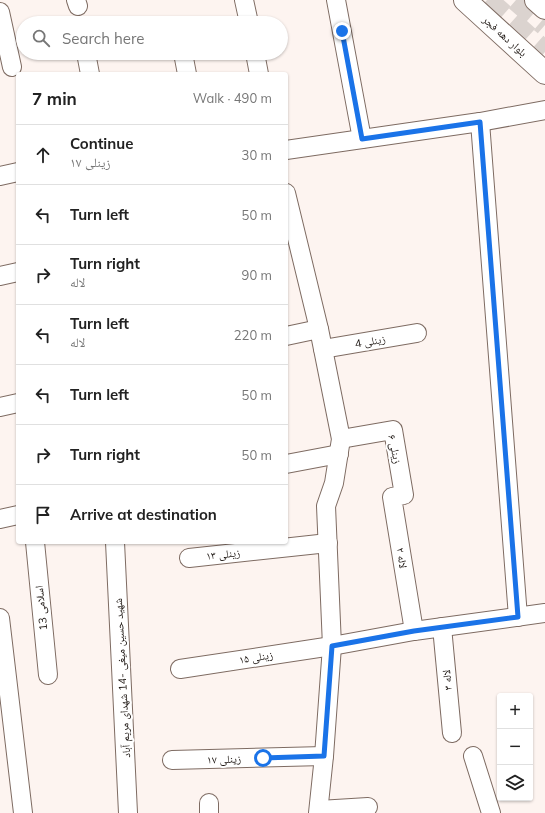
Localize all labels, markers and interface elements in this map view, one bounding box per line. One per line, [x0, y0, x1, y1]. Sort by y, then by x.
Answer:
street label: بلوار دهه فجر [479, 12, 530, 60]
search box [16, 16, 288, 60]
route end [333, 22, 351, 40]
icon: search [30, 27, 52, 49]
text: Search here [62, 29, 144, 48]
text: 7 min [32, 88, 77, 109]
text: Walk · 490 m [193, 90, 272, 106]
text: Continue [70, 134, 133, 153]
icon: ahead [32, 144, 54, 166]
text: 30 m [242, 147, 272, 163]
text: زینلی ۱۷ [70, 154, 110, 170]
icon: left [32, 204, 54, 226]
text: Turn left [70, 205, 129, 224]
text: 50 m [242, 207, 272, 223]
text: Turn right [70, 254, 140, 273]
icon: right [32, 264, 54, 286]
text: 90 m [242, 267, 272, 283]
text: لاله [70, 274, 85, 290]
text: Turn left [70, 314, 129, 333]
icon: left [32, 324, 54, 346]
text: 220 m [234, 327, 272, 343]
street label: زینلی 4 [354, 331, 386, 351]
text: لاله [70, 334, 85, 350]
icon: left [32, 384, 54, 406]
text: Turn left [70, 385, 129, 404]
text: 50 m [242, 387, 272, 403]
street label: زینلی ۶ [385, 433, 405, 465]
icon: right [32, 444, 54, 466]
text: Turn right [70, 445, 140, 464]
text: 50 m [242, 447, 272, 463]
icon: arrive [32, 504, 54, 526]
text: Arrive at destination [70, 505, 217, 524]
street label: زینلی ۱۳ [205, 545, 241, 563]
street label: لاله ۲ [393, 547, 411, 570]
street label: اسلامی 13 [32, 585, 50, 631]
street label: شهید حسین میغی -14 شهدای مریم آباد [111, 598, 134, 758]
street label: زینلی ۱۵ [238, 647, 274, 667]
street label: لاله ۳ [439, 669, 455, 691]
map controls [497, 693, 533, 801]
button: + [497, 693, 533, 729]
button: − [497, 729, 533, 765]
route start [254, 749, 272, 767]
street label: زینلی ۱۷ [207, 751, 241, 767]
button: layers [497, 765, 533, 801]

